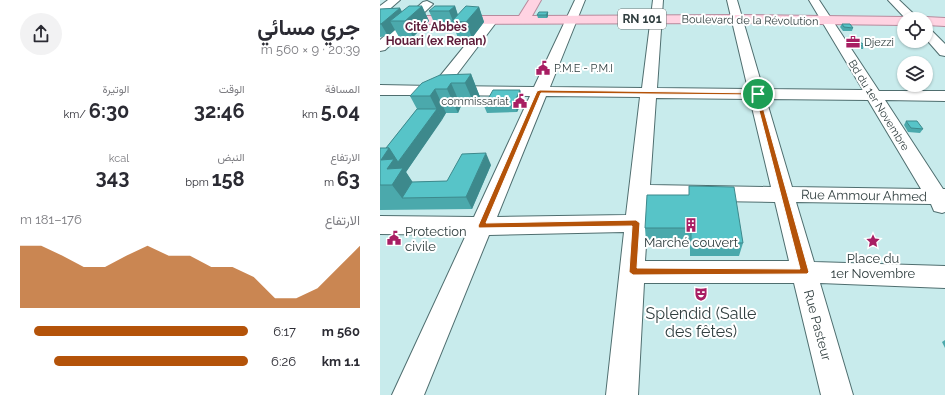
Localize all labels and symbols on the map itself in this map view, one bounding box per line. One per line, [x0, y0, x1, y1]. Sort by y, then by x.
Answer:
road number: RN 101 [618, 9, 666, 29]
street label: Boulevard de la Révolution [682, 13, 818, 28]
district label: Cité Abbès Houari (ex Renan) [386, 20, 487, 48]
office icon: Djezzi [845, 34, 861, 50]
place label: Djezzi [864, 36, 894, 49]
street label: Bd du 1er Novembre [845, 57, 912, 154]
public building icon: P.M.E - P.M.I [535, 60, 551, 76]
place label: P.M.E - P.M.I [554, 62, 613, 75]
pin [741, 77, 775, 111]
public building icon: commissariat [512, 93, 528, 109]
place label: commissariat [441, 95, 509, 108]
street label: Rue Ammour Ahmed [801, 187, 927, 204]
building icon: Marché couvert [683, 217, 699, 233]
place label: Protection civile [405, 224, 467, 254]
public building icon: Protection civile [386, 230, 402, 246]
place icon: Place du 1er Novembre [865, 233, 881, 249]
place label: Marché couvert [644, 235, 739, 250]
place label: Place du 1er Novembre [831, 251, 916, 281]
theatre icon: Splendid (Salle des fêtes) [693, 286, 709, 302]
street label: Rue Pasteur [801, 288, 834, 363]
place label: Splendid (Salle des fêtes) [646, 304, 756, 341]

